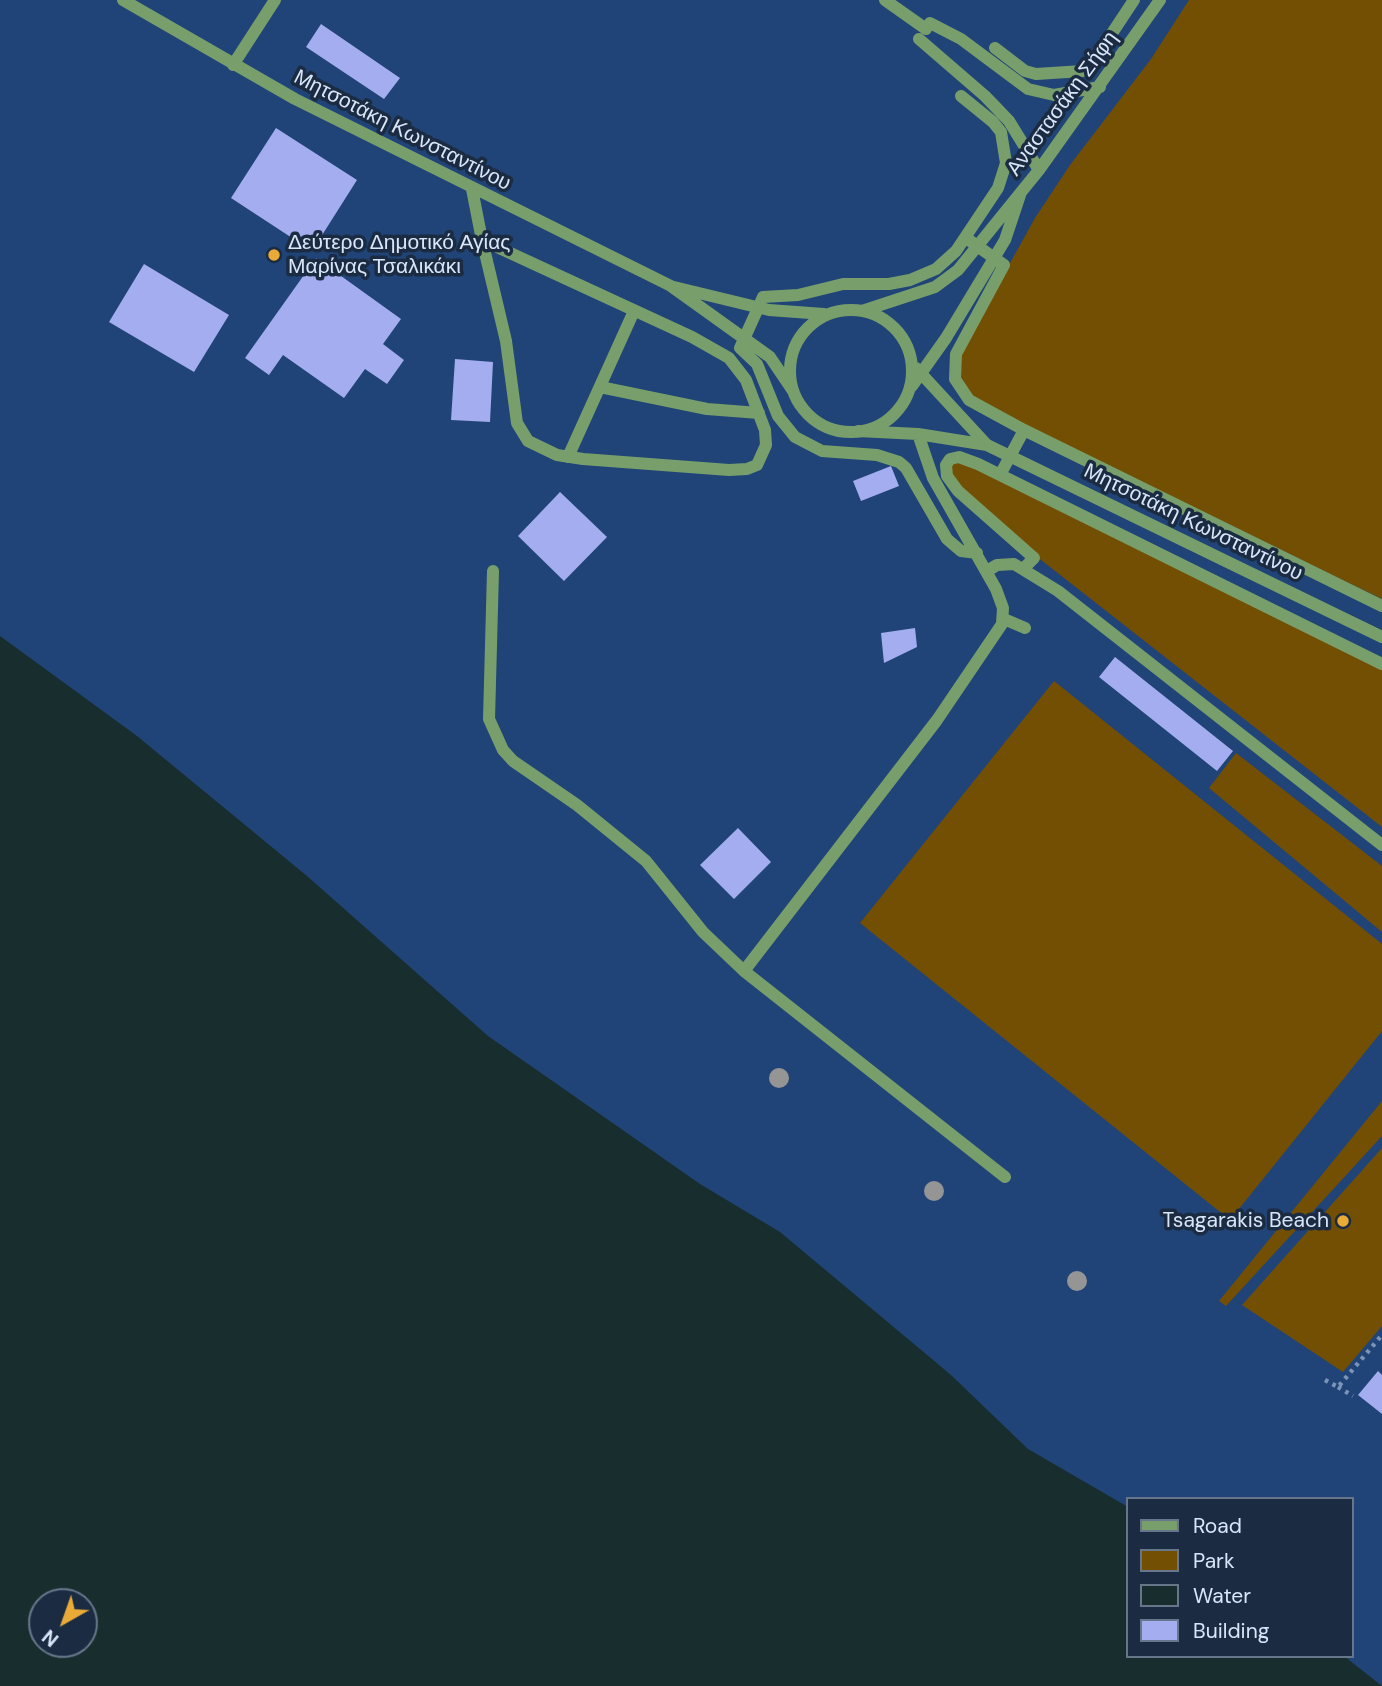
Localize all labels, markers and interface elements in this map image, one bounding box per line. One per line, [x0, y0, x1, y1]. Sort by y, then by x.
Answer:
street label: Αναστασάκη Σήφη [1002, 27, 1124, 181]
street label: Μητσοτάκη Κωνσταντίνου [289, 65, 515, 197]
place label: Δεύτερο Δημοτικό Αγίας Μαρίνας Τσαλικάκι [288, 230, 510, 280]
marker: Δεύτερο Δημοτικό Αγίας Μαρίνας Τσαλικάκι [266, 247, 282, 263]
street label: Μητσοτάκη Κωνσταντίνου [1079, 459, 1307, 587]
place label: Tsagarakis Beach [1163, 1208, 1329, 1234]
marker: Tsagarakis Beach [1335, 1213, 1351, 1229]
legend [1126, 1497, 1354, 1658]
text: Road [1193, 1512, 1242, 1540]
text: Park [1193, 1547, 1234, 1575]
text: Water [1193, 1582, 1251, 1610]
north arrow [28, 1588, 98, 1658]
text: Building [1193, 1617, 1269, 1645]
text: N [37, 1624, 64, 1652]

